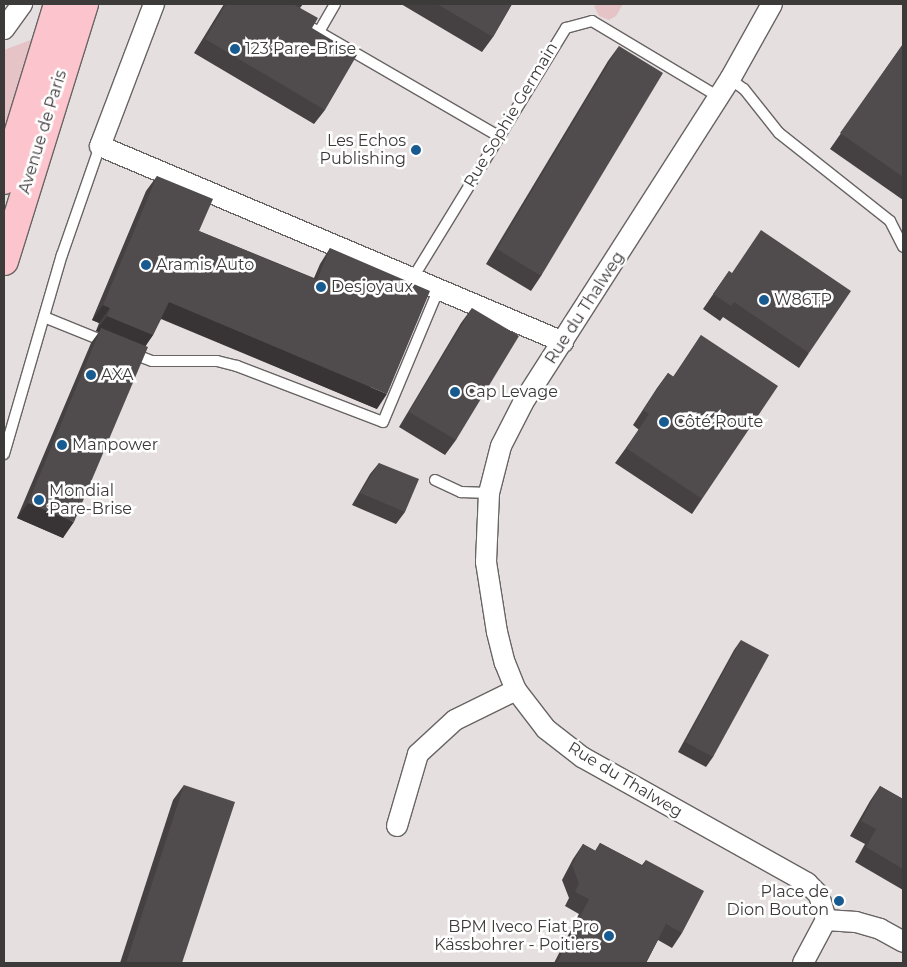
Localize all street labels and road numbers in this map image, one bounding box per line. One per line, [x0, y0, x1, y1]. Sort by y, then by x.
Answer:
street label: Rue Sophie Germain [460, 39, 562, 191]
street label: Avenue de Paris [15, 68, 71, 196]
street label: Rue du Thalweg [542, 248, 628, 368]
street label: Rue du Thalweg [564, 738, 686, 822]

